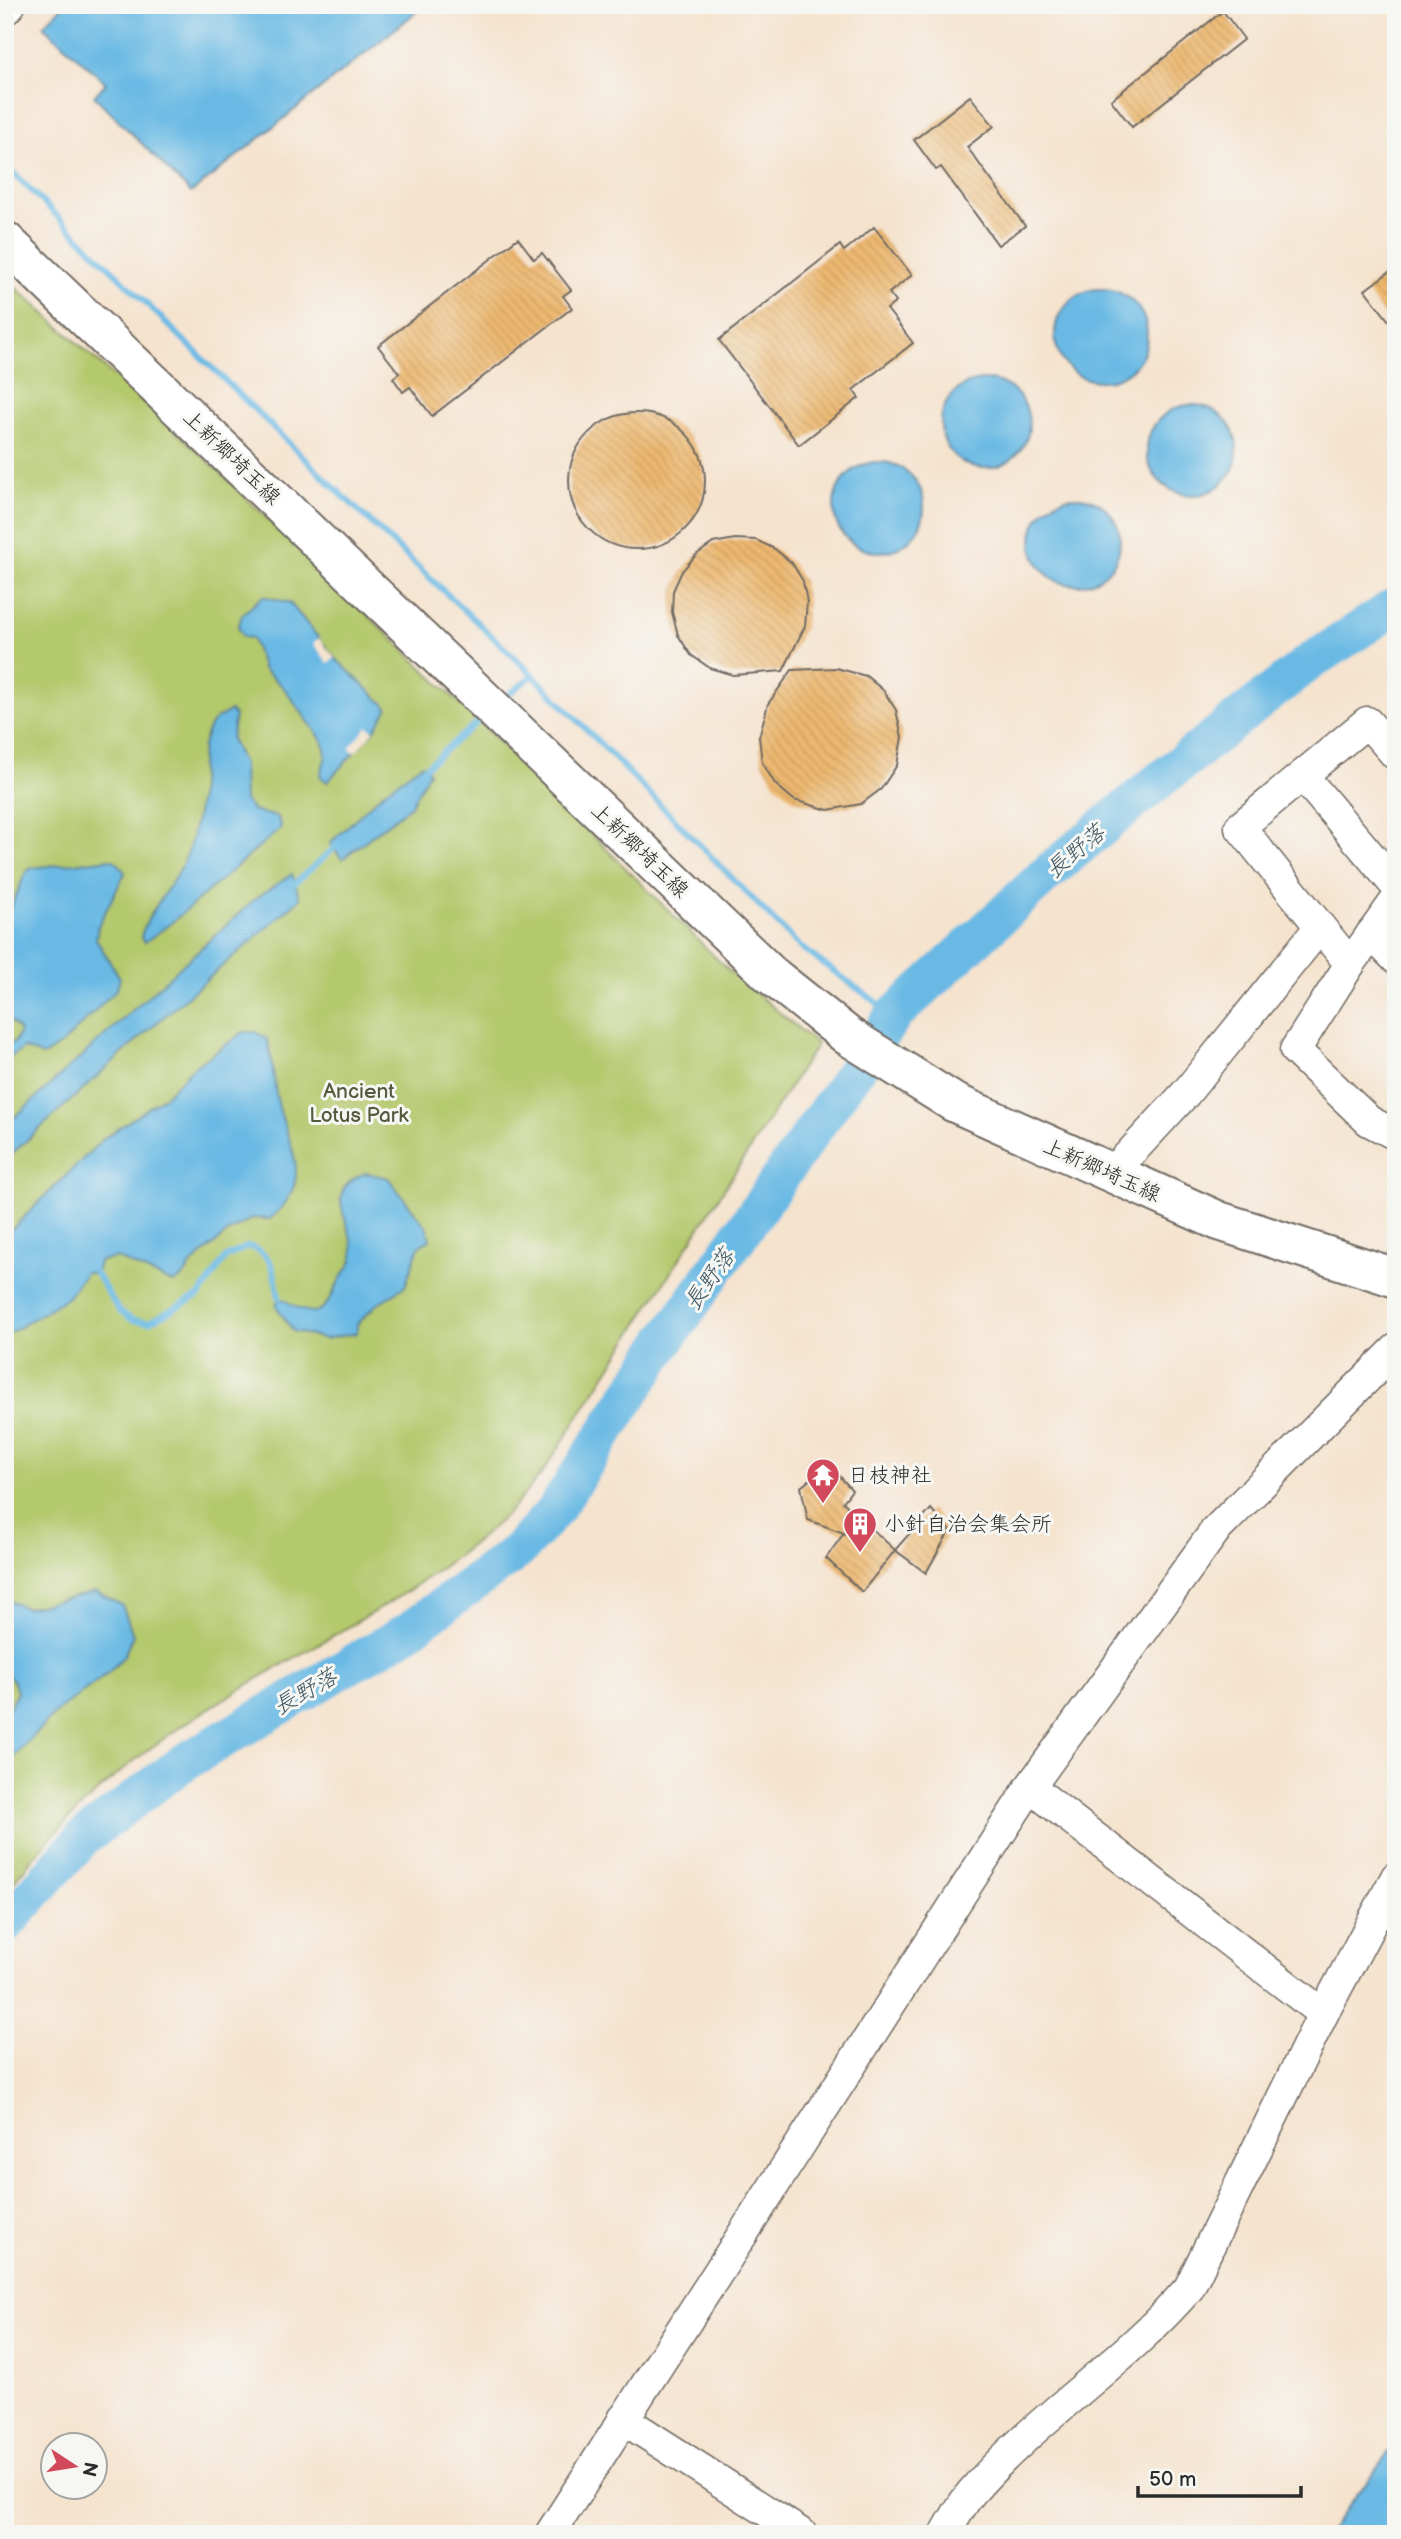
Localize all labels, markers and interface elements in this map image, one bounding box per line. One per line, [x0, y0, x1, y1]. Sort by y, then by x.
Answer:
street label: 上新郷埼玉線 [178, 405, 286, 510]
street label: 上新郷埼玉線 [586, 798, 694, 903]
water label: 長野落 [1040, 818, 1113, 885]
park label: Ancient Lotus Park [309, 1079, 409, 1128]
street label: 上新郷埼玉線 [1039, 1133, 1164, 1208]
water label: 長野落 [679, 1242, 742, 1316]
temple icon: 日枝神社 [804, 1456, 842, 1505]
place label: 日枝神社 [848, 1463, 932, 1488]
building icon: 小針自治会集会所 [841, 1505, 879, 1554]
place label: 小針自治会集会所 [884, 1512, 1052, 1537]
water label: 長野落 [269, 1661, 344, 1721]
north arrow [38, 2430, 108, 2500]
scale bar [1138, 2455, 1301, 2499]
text: N [76, 2460, 102, 2479]
text: 50 m [1149, 2467, 1196, 2492]

